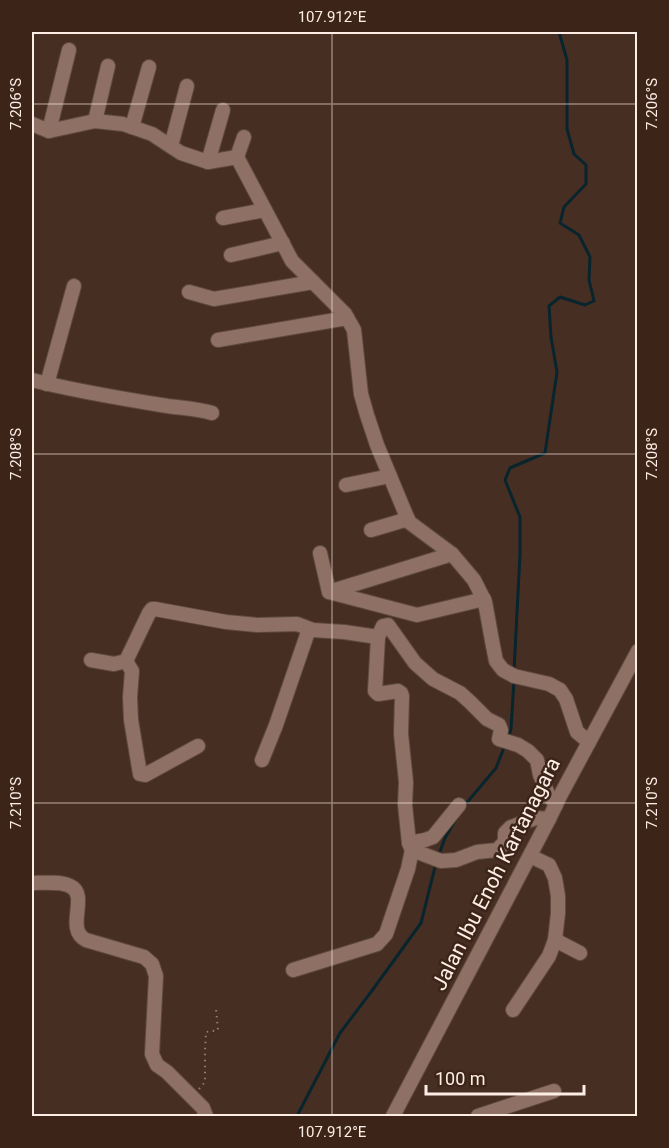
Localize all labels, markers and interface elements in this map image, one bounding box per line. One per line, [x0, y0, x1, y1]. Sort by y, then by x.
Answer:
text: 107.912°E [298, 8, 367, 26]
text: 7.206°S [7, 78, 25, 130]
text: 7.206°S [643, 78, 661, 130]
text: 7.208°S [7, 428, 25, 480]
text: 7.208°S [643, 428, 661, 480]
street label: Jalan Ibu Enoh Kartanagara [427, 754, 565, 994]
text: 7.210°S [7, 777, 25, 829]
text: 7.210°S [643, 777, 661, 829]
scale bar [426, 1058, 584, 1096]
text: 100 m [435, 1068, 486, 1089]
text: 107.912°E [298, 1123, 367, 1141]

